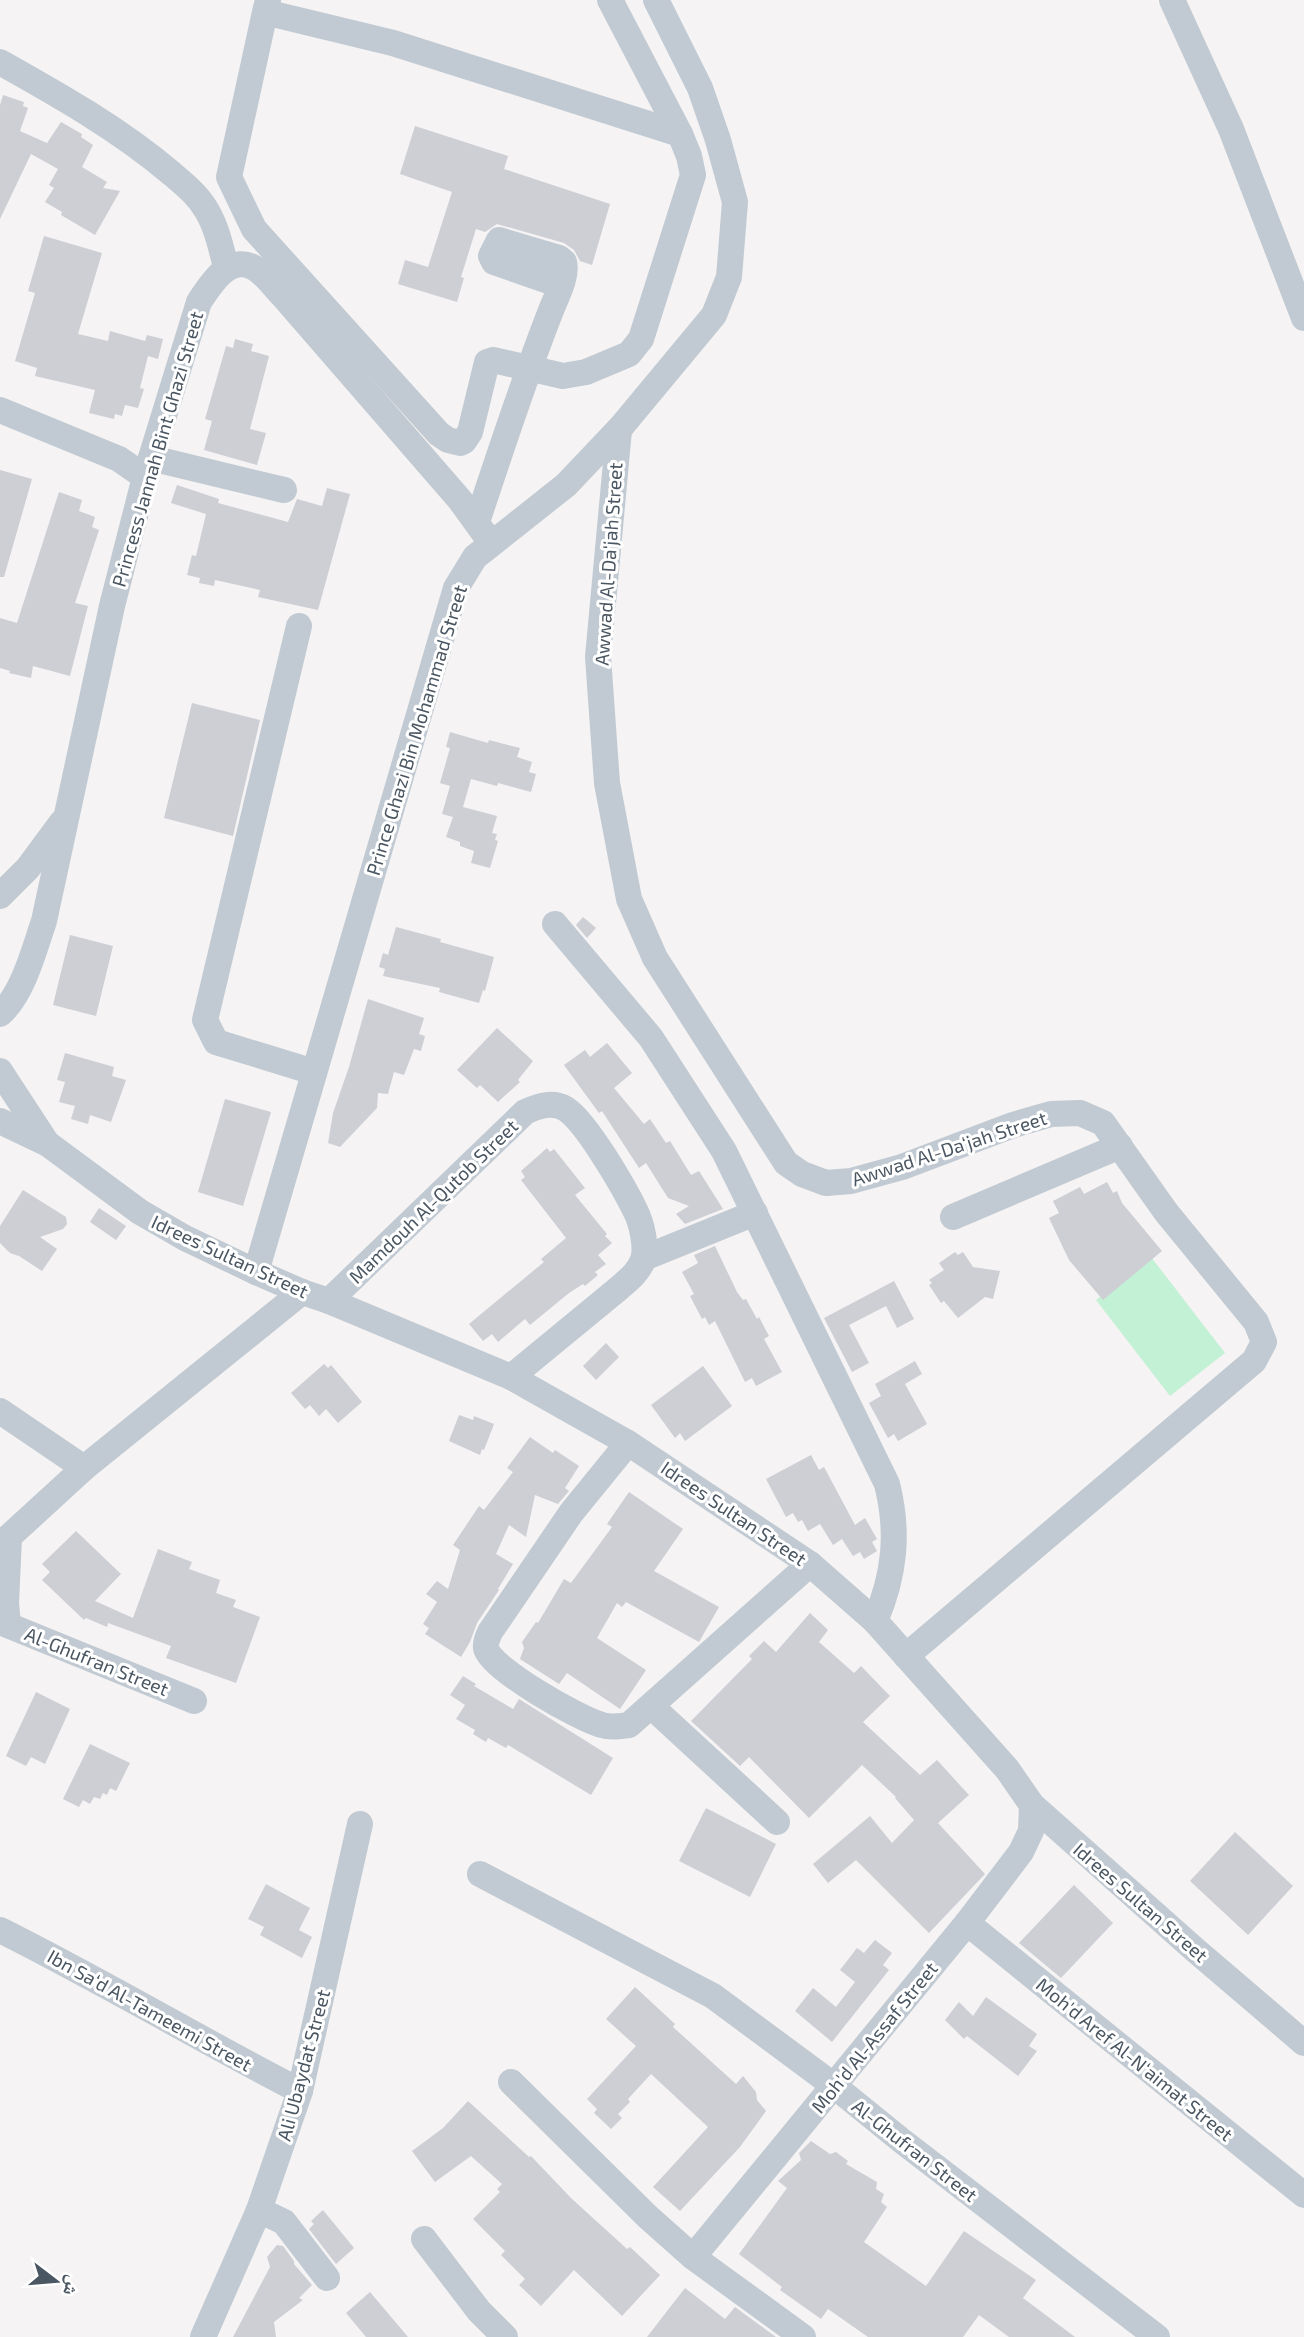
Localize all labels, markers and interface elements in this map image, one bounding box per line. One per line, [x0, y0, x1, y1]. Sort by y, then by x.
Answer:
street label: Princess Jannah Bint Ghazi Street [107, 309, 207, 589]
street label: Awwad Al-Da‘jah Street [589, 462, 627, 666]
street label: Prince Ghazi Bin Mohammad Street [361, 582, 471, 878]
street label: Awwad Al-Da‘jah Street [849, 1106, 1049, 1190]
street label: Mamdouh Al-Qutob Street [344, 1114, 522, 1288]
street label: Idrees Sultan Street [148, 1210, 312, 1302]
street label: Idrees Sultan Street [657, 1456, 811, 1570]
street label: Al-Ghufran Street [22, 1622, 172, 1700]
street label: Idrees Sultan Street [1069, 1837, 1213, 1967]
street label: Ibn Sa‘d Al-Tameemi Street [44, 1944, 256, 2076]
street label: Moh'd Al-Assaf Street [806, 1957, 942, 2117]
street label: Moh'd Aref Al-N‘aimat Street [1032, 1973, 1238, 2145]
street label: Ali Ubaydat Street [272, 1987, 334, 2143]
street label: Al-Ghufran Street [848, 2094, 982, 2206]
north arrow [21, 2246, 91, 2316]
text: ش [58, 2273, 87, 2299]

